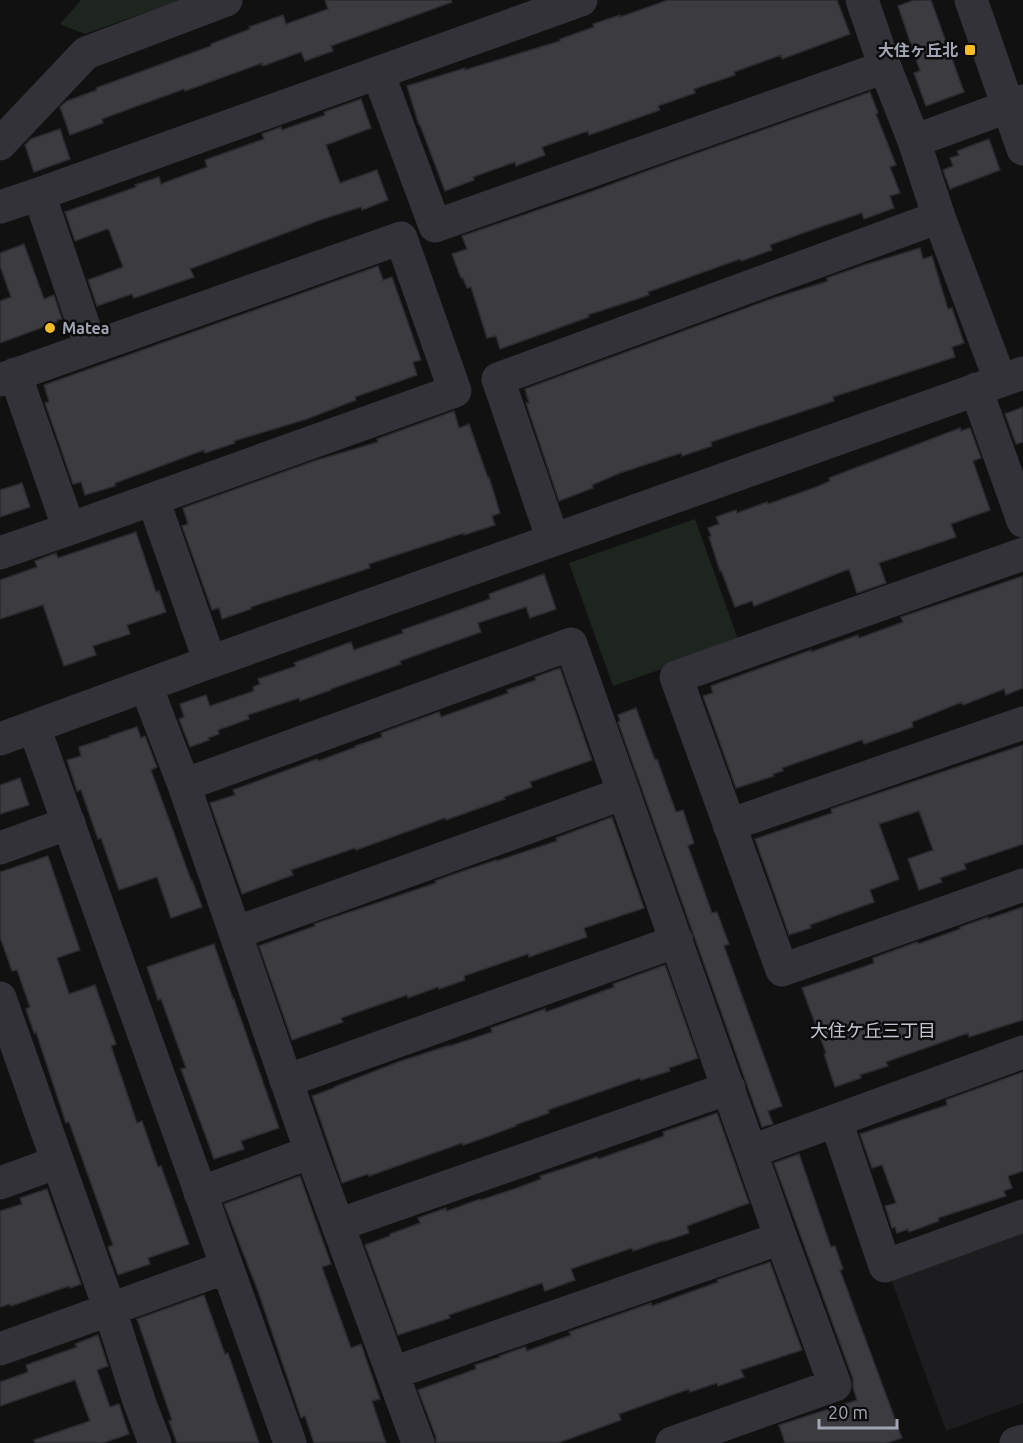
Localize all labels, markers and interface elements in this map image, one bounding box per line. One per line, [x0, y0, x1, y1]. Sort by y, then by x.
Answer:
place label: 大住ヶ丘北 [878, 41, 958, 59]
marker: 大住ヶ丘北 [963, 43, 977, 57]
place label: Matea [62, 319, 109, 337]
marker: Matea [43, 321, 57, 335]
district label: 大住ケ丘三丁目 [810, 1020, 936, 1040]
scale bar [819, 1392, 897, 1430]
text: 20 m [828, 1402, 868, 1422]

